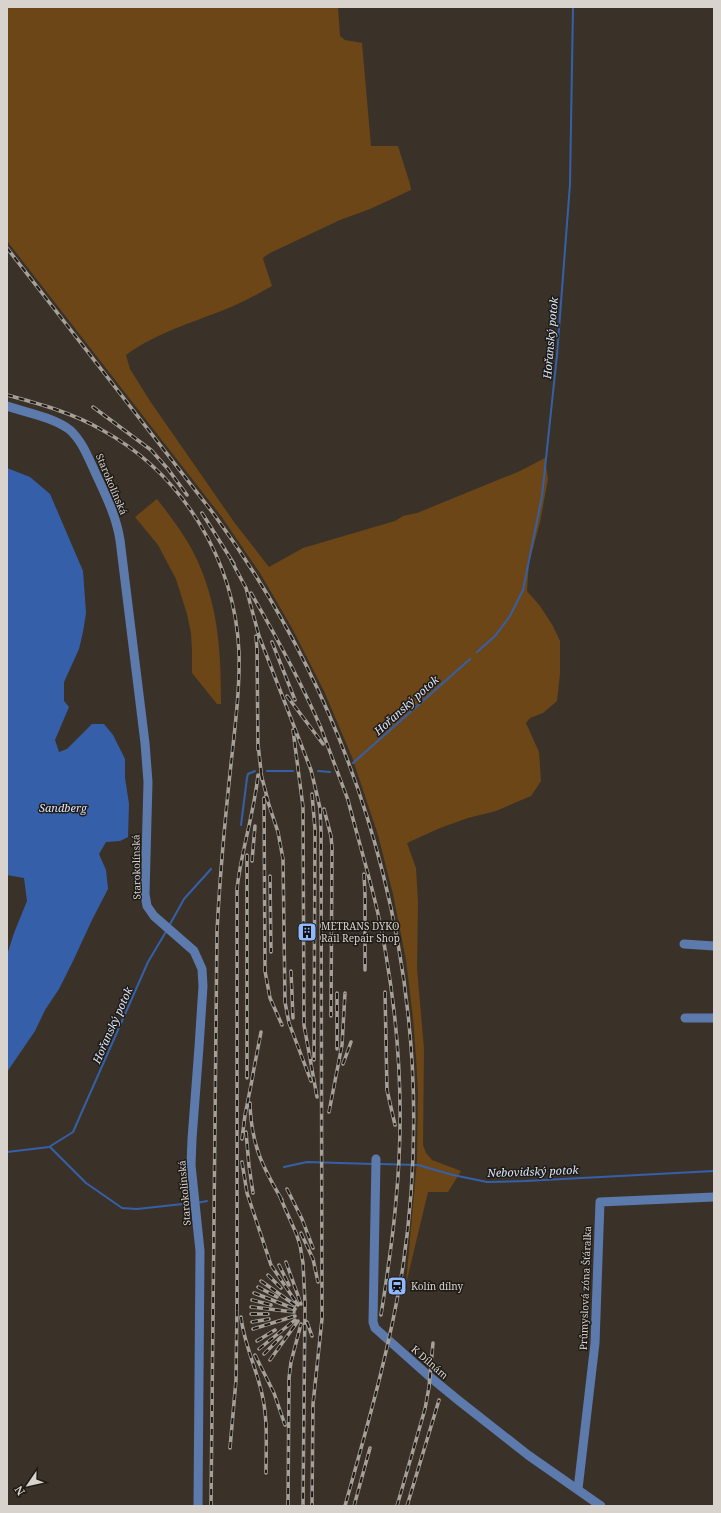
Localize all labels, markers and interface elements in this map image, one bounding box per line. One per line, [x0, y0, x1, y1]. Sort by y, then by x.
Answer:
water label: Hořanský potok [539, 296, 561, 381]
street label: Starokolínská [93, 451, 131, 517]
water label: Hořanský potok [370, 671, 442, 739]
water label: Sandberg [39, 800, 88, 815]
street label: Starokolínská [128, 834, 144, 900]
place label: METRANS DYKO Rail Repair Shop [321, 919, 400, 945]
building icon: METRANS DYKO Rail Repair Shop [296, 921, 318, 943]
water label: Hořanský potok [88, 984, 136, 1067]
street label: Starokolínská [174, 1160, 194, 1226]
water label: Nebovidský potok [486, 1162, 580, 1180]
street label: Průmyslová zóna Šťáralka [576, 1225, 594, 1350]
station icon: Kolín dílny [386, 1275, 408, 1297]
place label: Kolín dílny [411, 1279, 464, 1293]
street label: K Dílnám [409, 1342, 452, 1382]
north arrow [8, 1465, 48, 1505]
text: N [10, 1483, 28, 1499]

